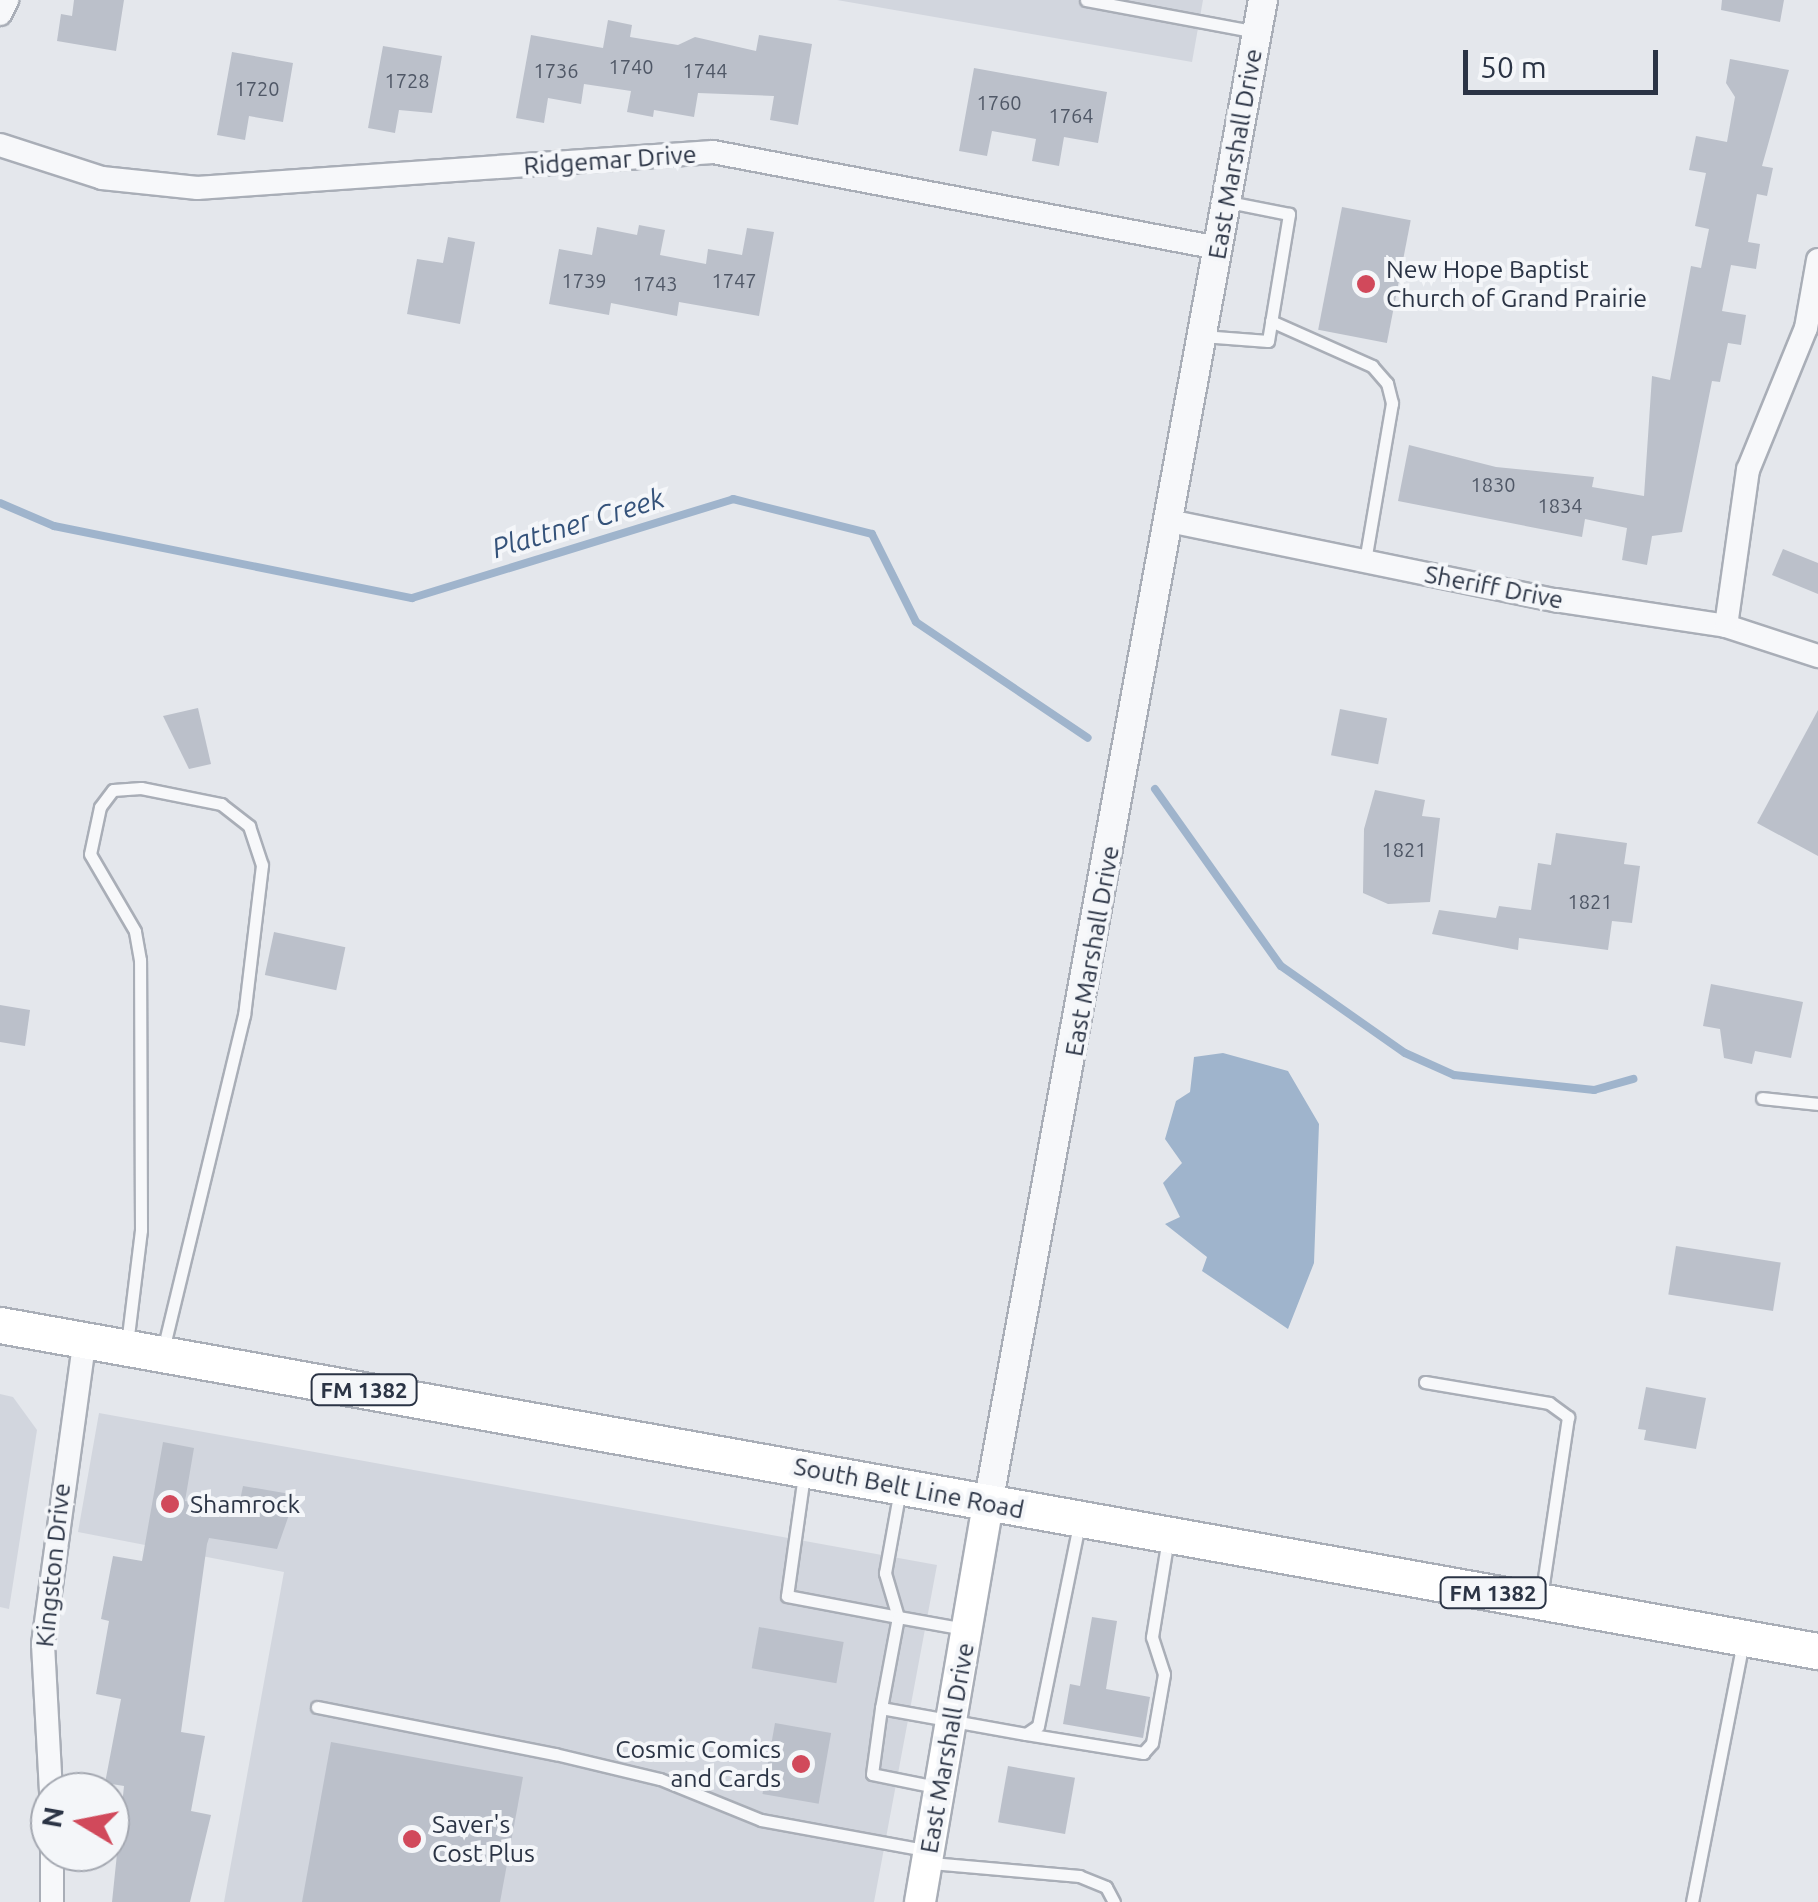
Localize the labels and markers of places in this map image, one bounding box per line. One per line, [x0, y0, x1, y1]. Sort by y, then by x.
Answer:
place label: New Hope Baptist Church of Grand Prairie [1386, 255, 1647, 314]
marker: New Hope Baptist Church of Grand Prairie [1355, 273, 1377, 295]
place label: Shamrock [190, 1489, 300, 1519]
marker: Shamrock [159, 1493, 181, 1515]
place label: Cosmic Comics and Cards [615, 1735, 781, 1794]
marker: Cosmic Comics and Cards [790, 1753, 812, 1775]
place label: Saver's Cost Plus [432, 1810, 535, 1869]
marker: Saver's Cost Plus [401, 1828, 423, 1850]

